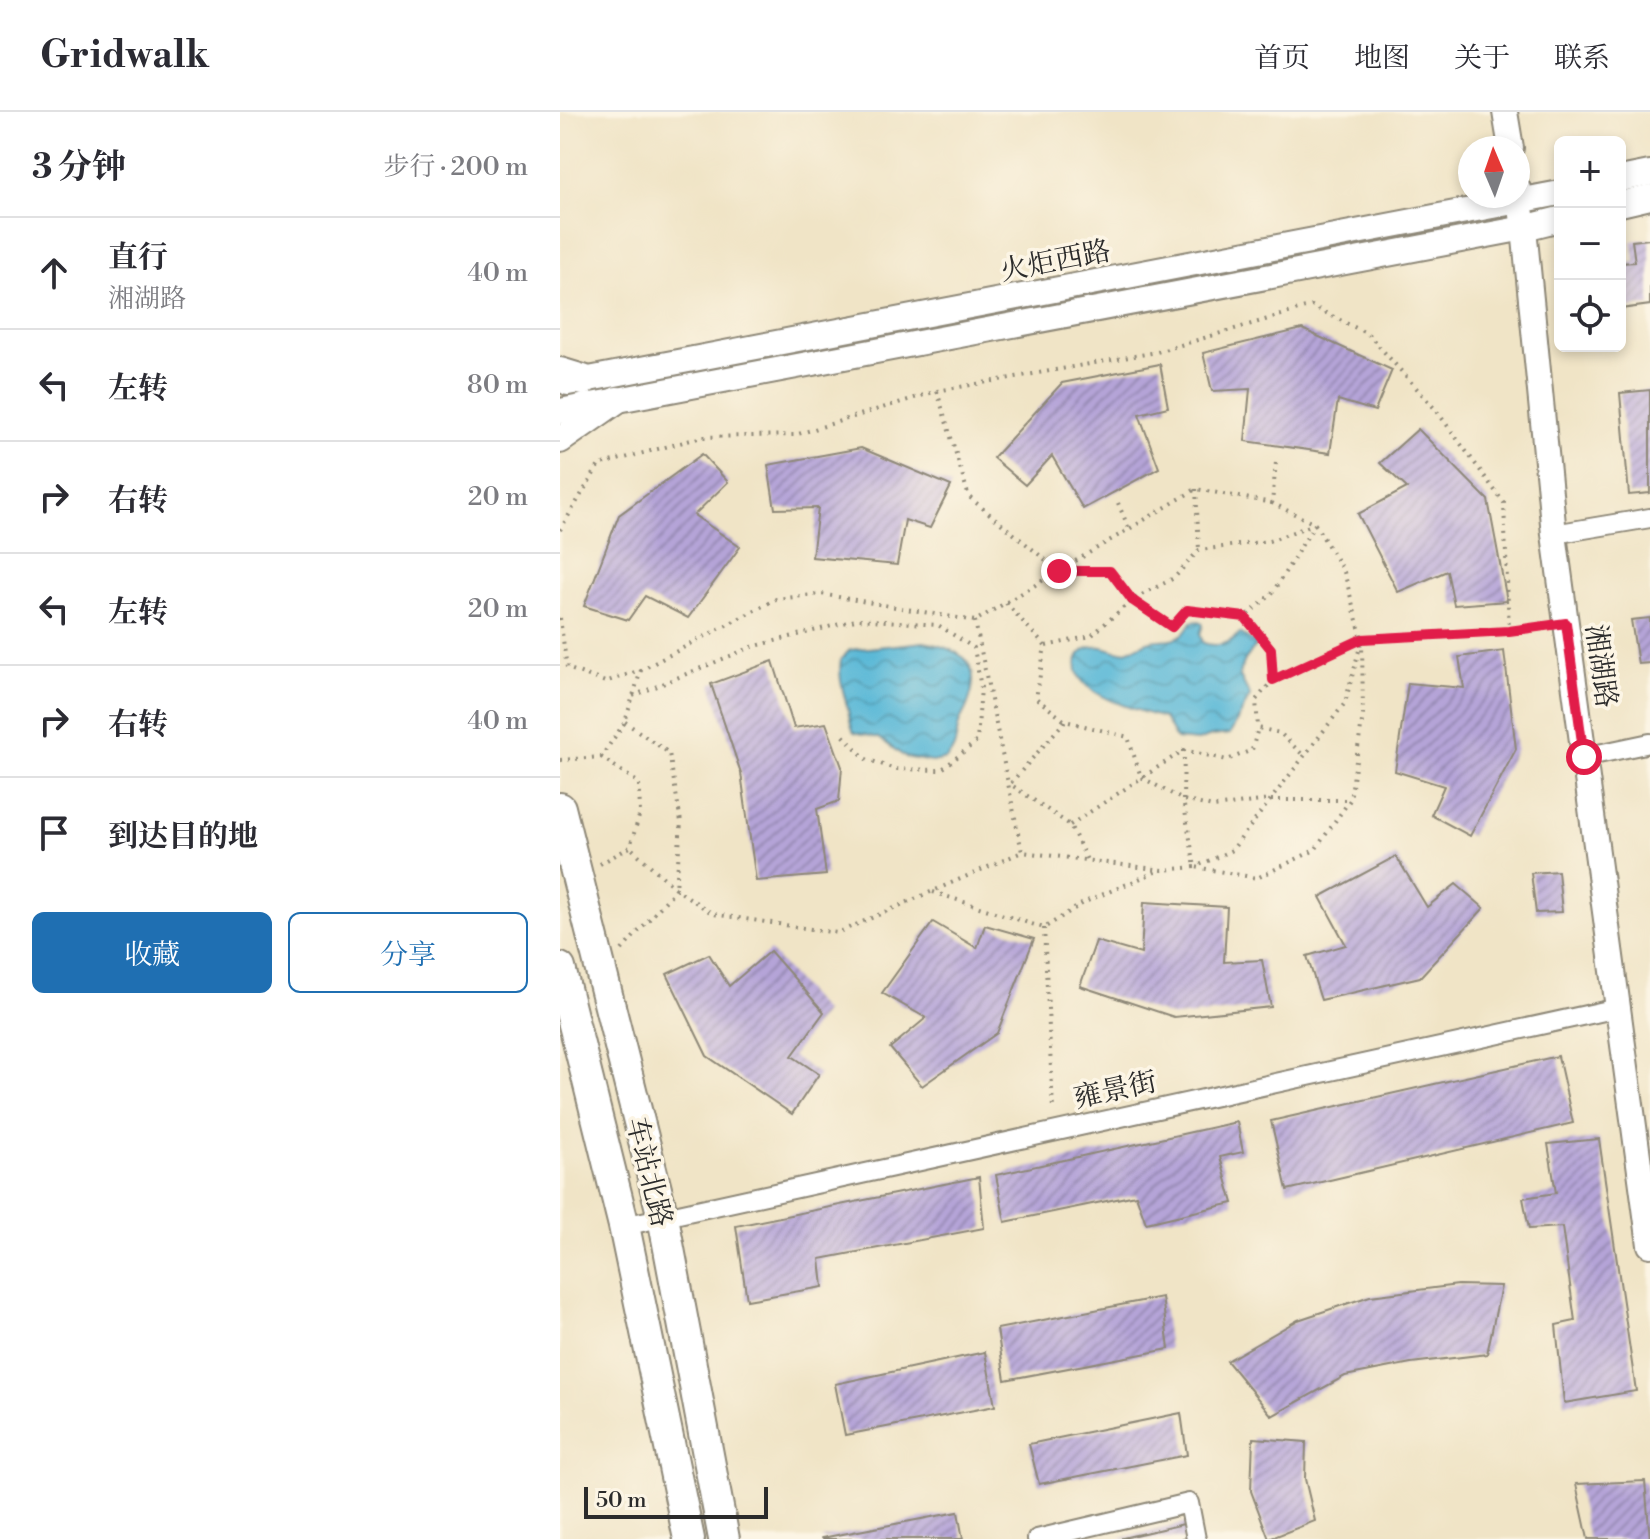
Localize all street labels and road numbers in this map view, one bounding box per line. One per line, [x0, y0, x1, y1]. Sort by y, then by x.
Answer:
street label: 火炬西路 [997, 234, 1114, 289]
street label: 湘湖路 [1577, 622, 1624, 710]
street label: 雍景街 [1071, 1065, 1160, 1116]
street label: 车站北路 [618, 1114, 679, 1231]

